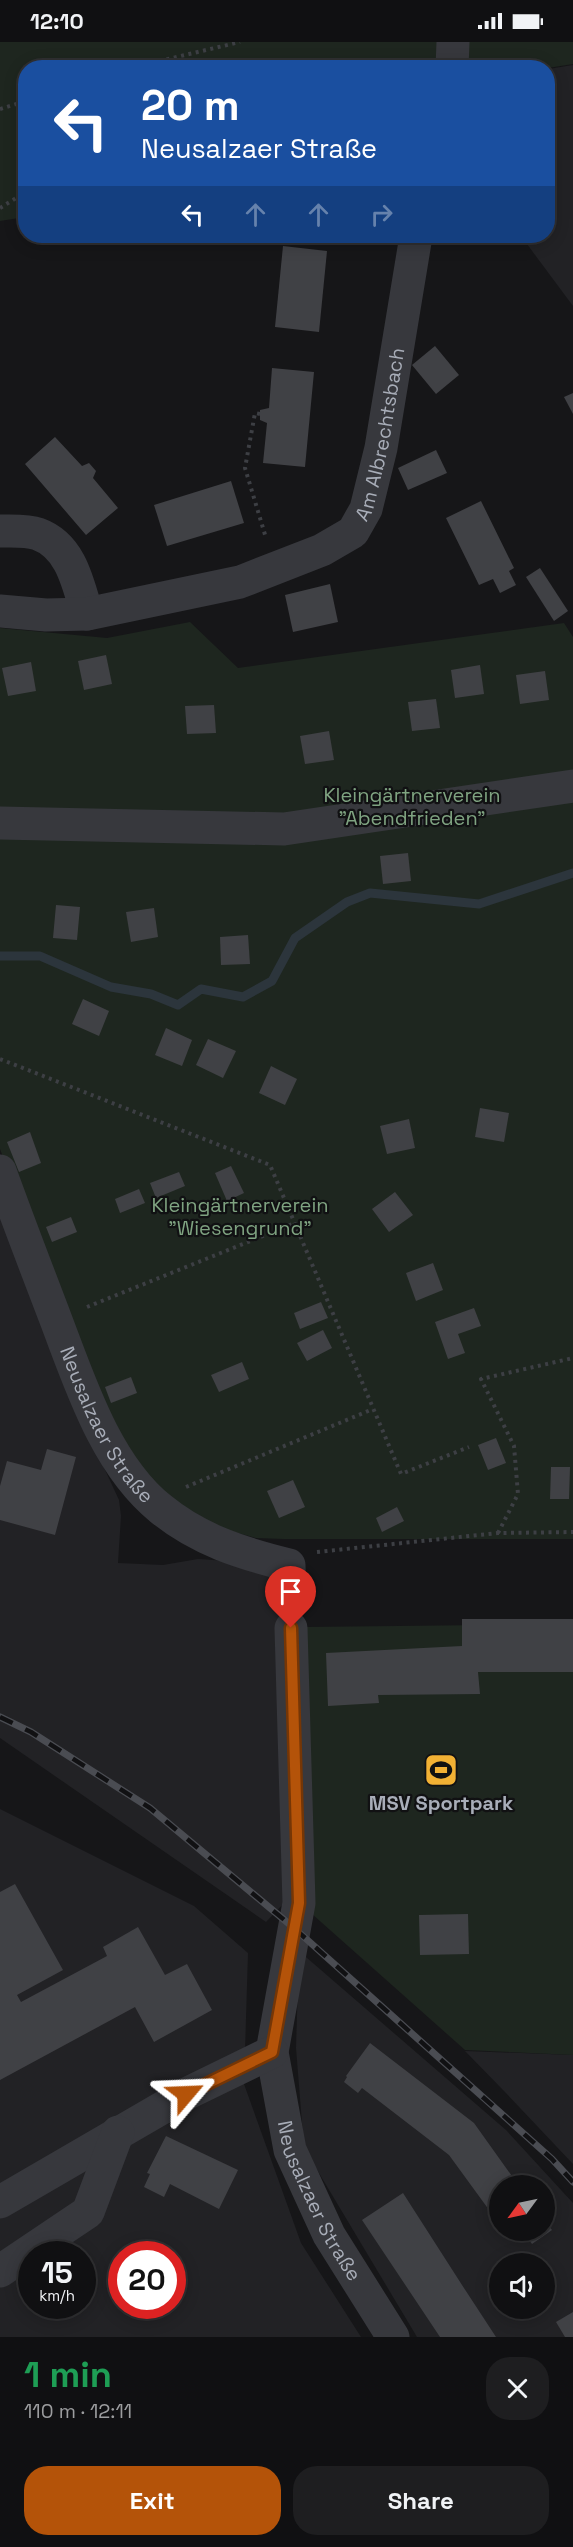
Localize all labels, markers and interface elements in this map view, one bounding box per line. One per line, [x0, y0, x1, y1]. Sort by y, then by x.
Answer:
text: 12:10 [30, 7, 84, 35]
text: 20 m [141, 79, 240, 132]
icon: left [42, 84, 120, 162]
text: Neusalzaer Straße [141, 131, 377, 166]
icon: left [176, 198, 209, 231]
icon: ahead [239, 198, 272, 231]
icon: ahead [302, 198, 335, 231]
icon: right [365, 198, 398, 231]
street label: Am Albrechtsbach [349, 346, 410, 526]
park label: Kleingärtnerverein "Abendfrieden" [323, 782, 501, 831]
park label: Kleingärtnerverein "Wiesengrund" [151, 1192, 329, 1241]
street label: Neusalzaer Straße [54, 1343, 159, 1509]
pin [265, 1566, 316, 1628]
icon: arrive [274, 1575, 307, 1608]
sports icon: MSV Sportpark [423, 1752, 459, 1788]
place label: MSV Sportpark [369, 1790, 513, 1816]
position arrow [154, 2062, 218, 2126]
street label: Neusalzaer Straße [272, 2118, 368, 2286]
north arrow [489, 2175, 555, 2241]
map controls [489, 2175, 555, 2319]
speed limit sign: 20 [108, 2241, 186, 2319]
text: 15 [41, 2253, 73, 2292]
button: sound [489, 2253, 555, 2319]
text: km/h [39, 2286, 75, 2305]
text: 1 min [24, 2352, 112, 2398]
button: close [486, 2357, 549, 2420]
text: 110 m · 12:11 [24, 2398, 132, 2424]
button: Exit [24, 2466, 281, 2535]
button: Share [293, 2466, 549, 2535]

